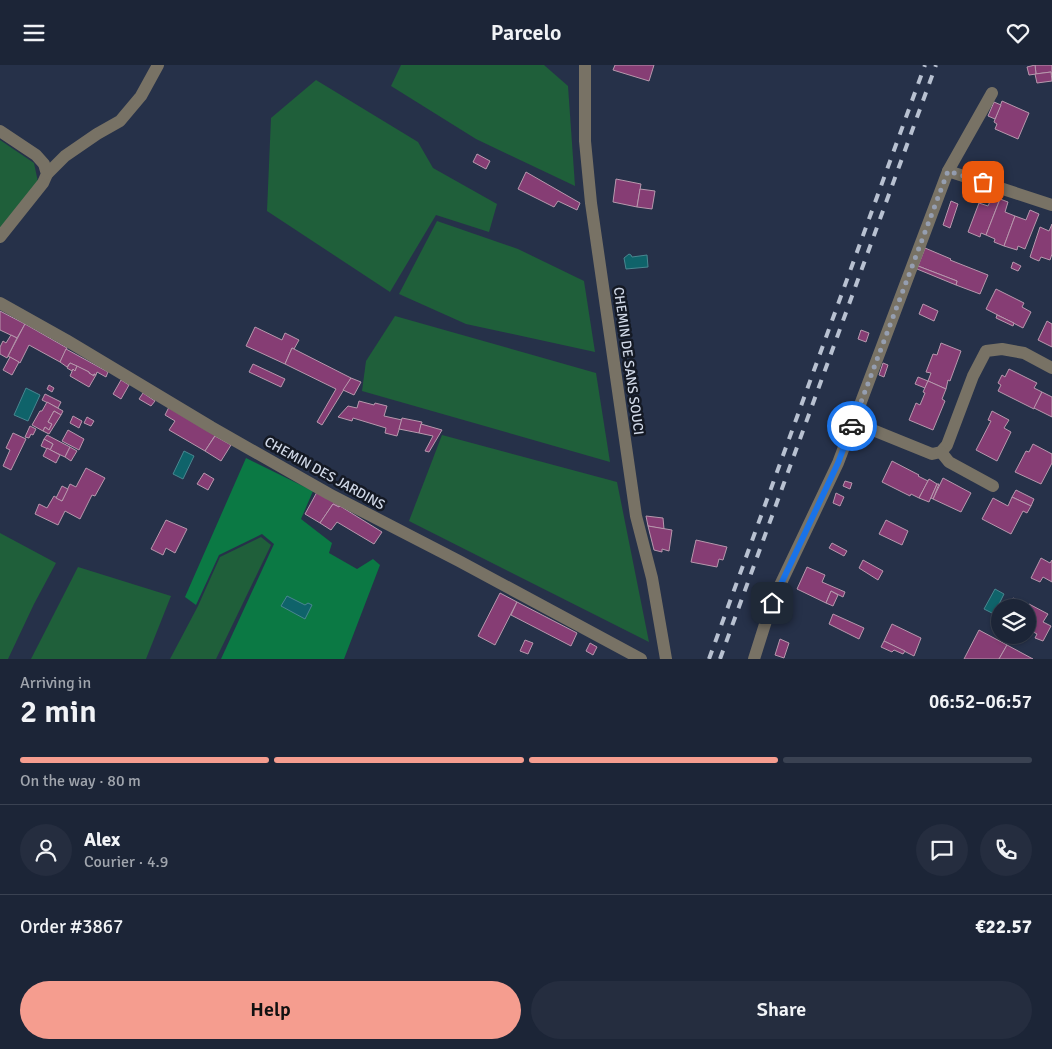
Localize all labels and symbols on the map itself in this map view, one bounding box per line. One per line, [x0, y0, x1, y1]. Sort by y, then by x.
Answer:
pin [962, 161, 1004, 203]
street label: CHEMIN DE SANS SOUCI [610, 286, 647, 436]
courier [827, 401, 877, 451]
street label: CHEMIN DES JARDINS [262, 433, 388, 514]
pin [751, 582, 793, 624]

